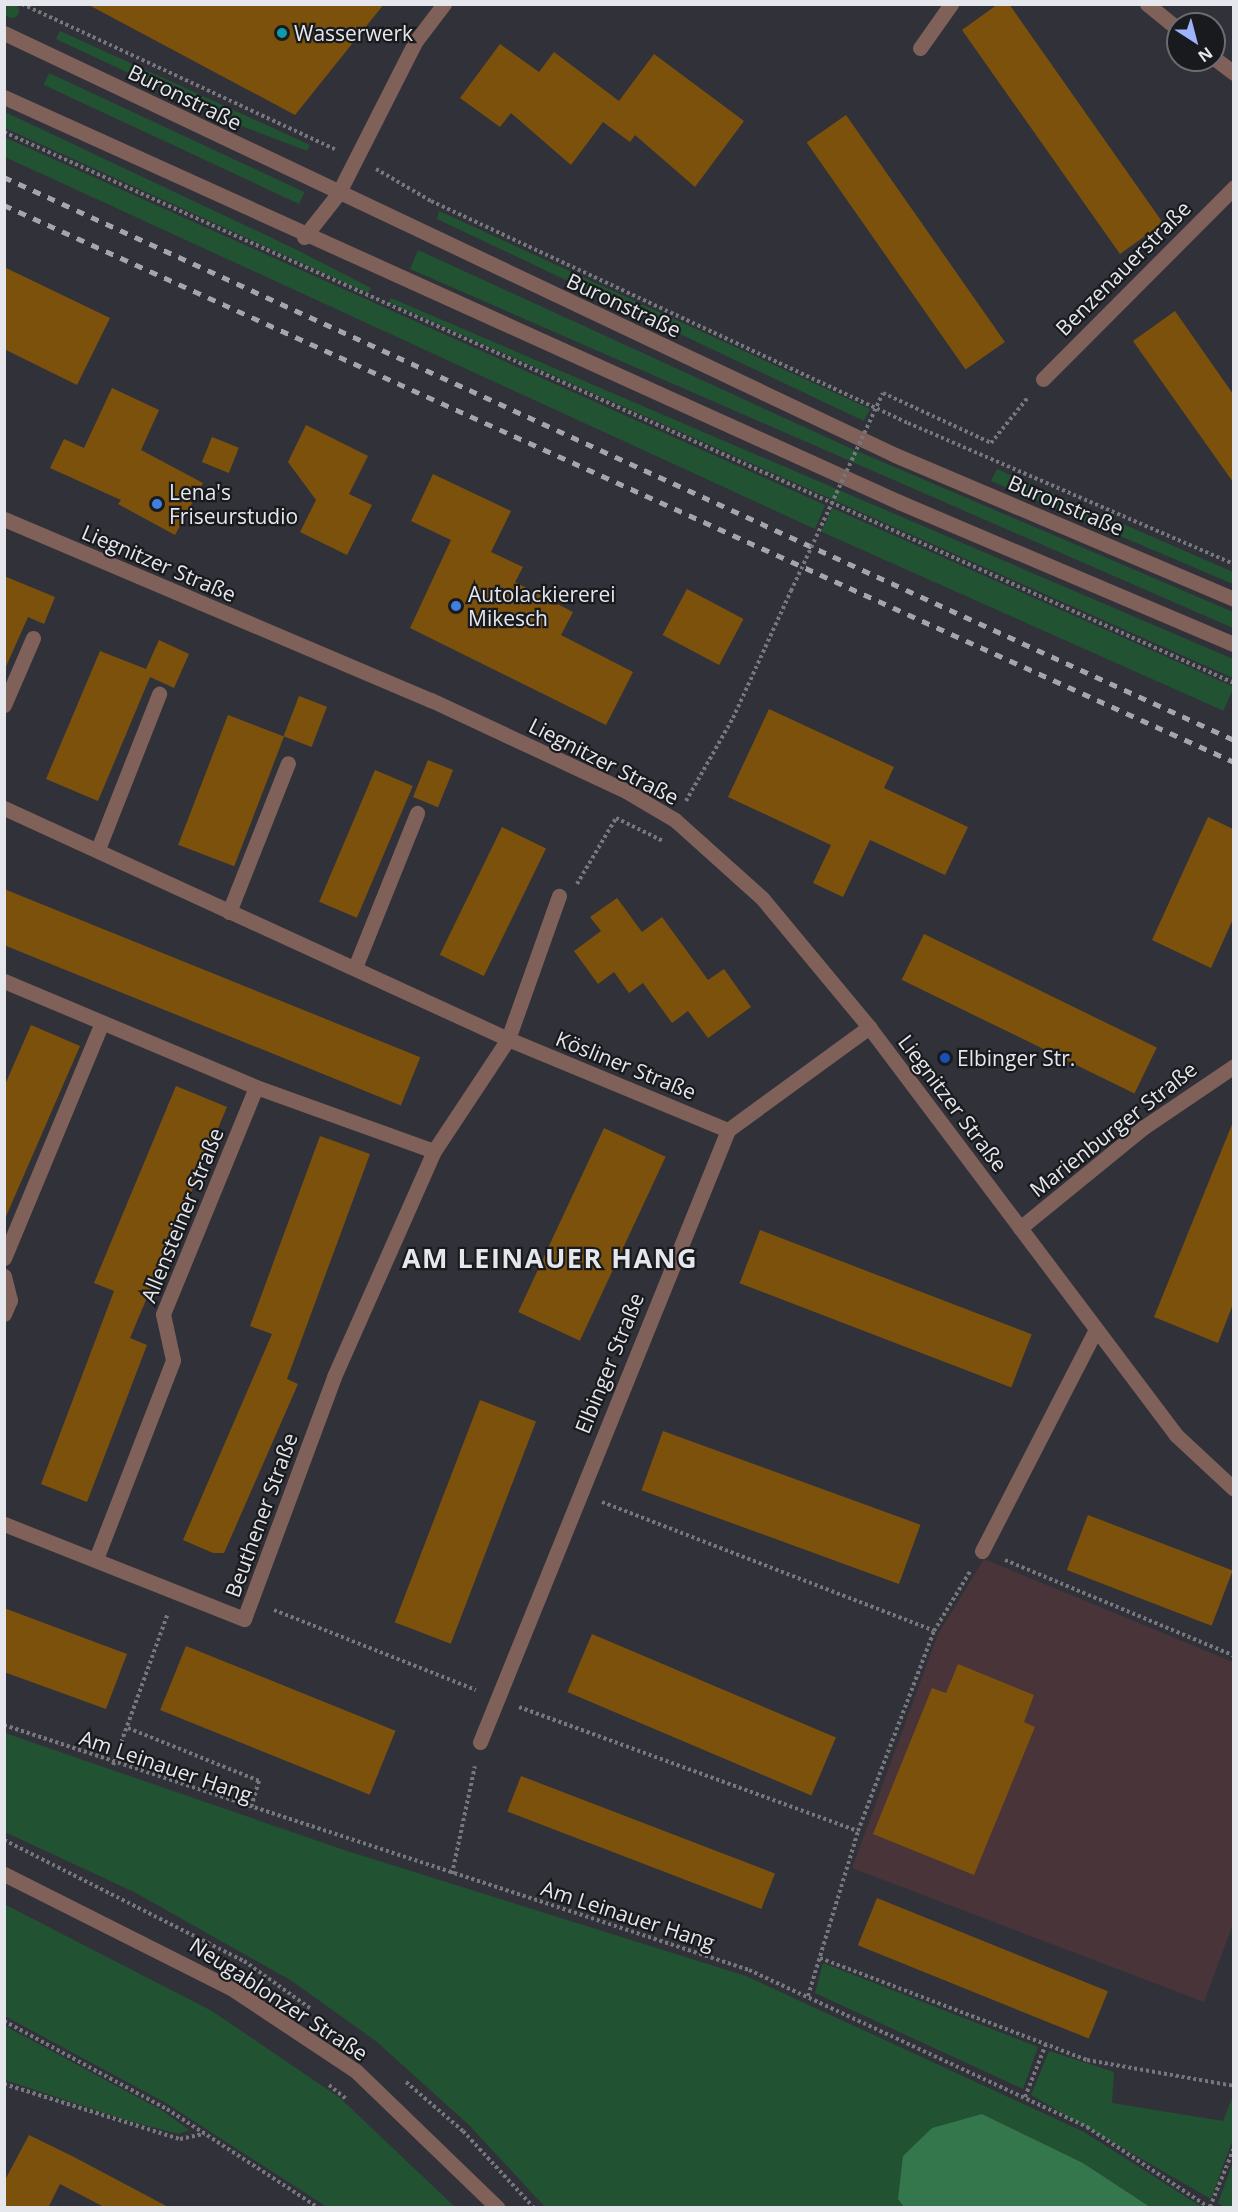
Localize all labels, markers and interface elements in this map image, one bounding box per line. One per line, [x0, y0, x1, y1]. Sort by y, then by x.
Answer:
north arrow [1166, 12, 1226, 72]
place label: Wasserwerk [294, 20, 413, 46]
marker: Wasserwerk [275, 26, 289, 40]
text: N [1194, 42, 1217, 68]
street label: Buronstraße [124, 59, 246, 135]
street label: Benzenauerstraße [1050, 195, 1196, 341]
street label: Buronstraße [563, 268, 685, 342]
street label: Buronstraße [1004, 469, 1128, 541]
place label: Lena's Friseurstudio [169, 479, 298, 529]
marker: Lena's Friseurstudio [150, 497, 164, 511]
street label: Liegnitzer Straße [78, 519, 240, 607]
place label: Autolackiererei Mikesch [468, 581, 615, 631]
marker: Autolackiererei Mikesch [449, 599, 463, 613]
street label: Liegnitzer Straße [525, 712, 683, 810]
street label: Kösliner Straße [552, 1025, 700, 1105]
street label: Liegnitzer Straße [893, 1030, 1013, 1176]
place label: Elbinger Str. [957, 1045, 1075, 1071]
marker: Elbinger Str. [938, 1051, 952, 1065]
street label: Marienburger Straße [1025, 1056, 1201, 1202]
street label: Allensteiner Straße [135, 1124, 229, 1306]
district label: AM LEINAUER HANG [402, 1242, 698, 1274]
street label: Elbinger Straße [569, 1289, 649, 1437]
street label: Beuthener Straße [220, 1429, 302, 1601]
street label: Am Leinauer Hang [76, 1725, 256, 1807]
street label: Am Leinauer Hang [538, 1875, 718, 1955]
street label: Neugablonzer Straße [185, 1932, 373, 2066]

